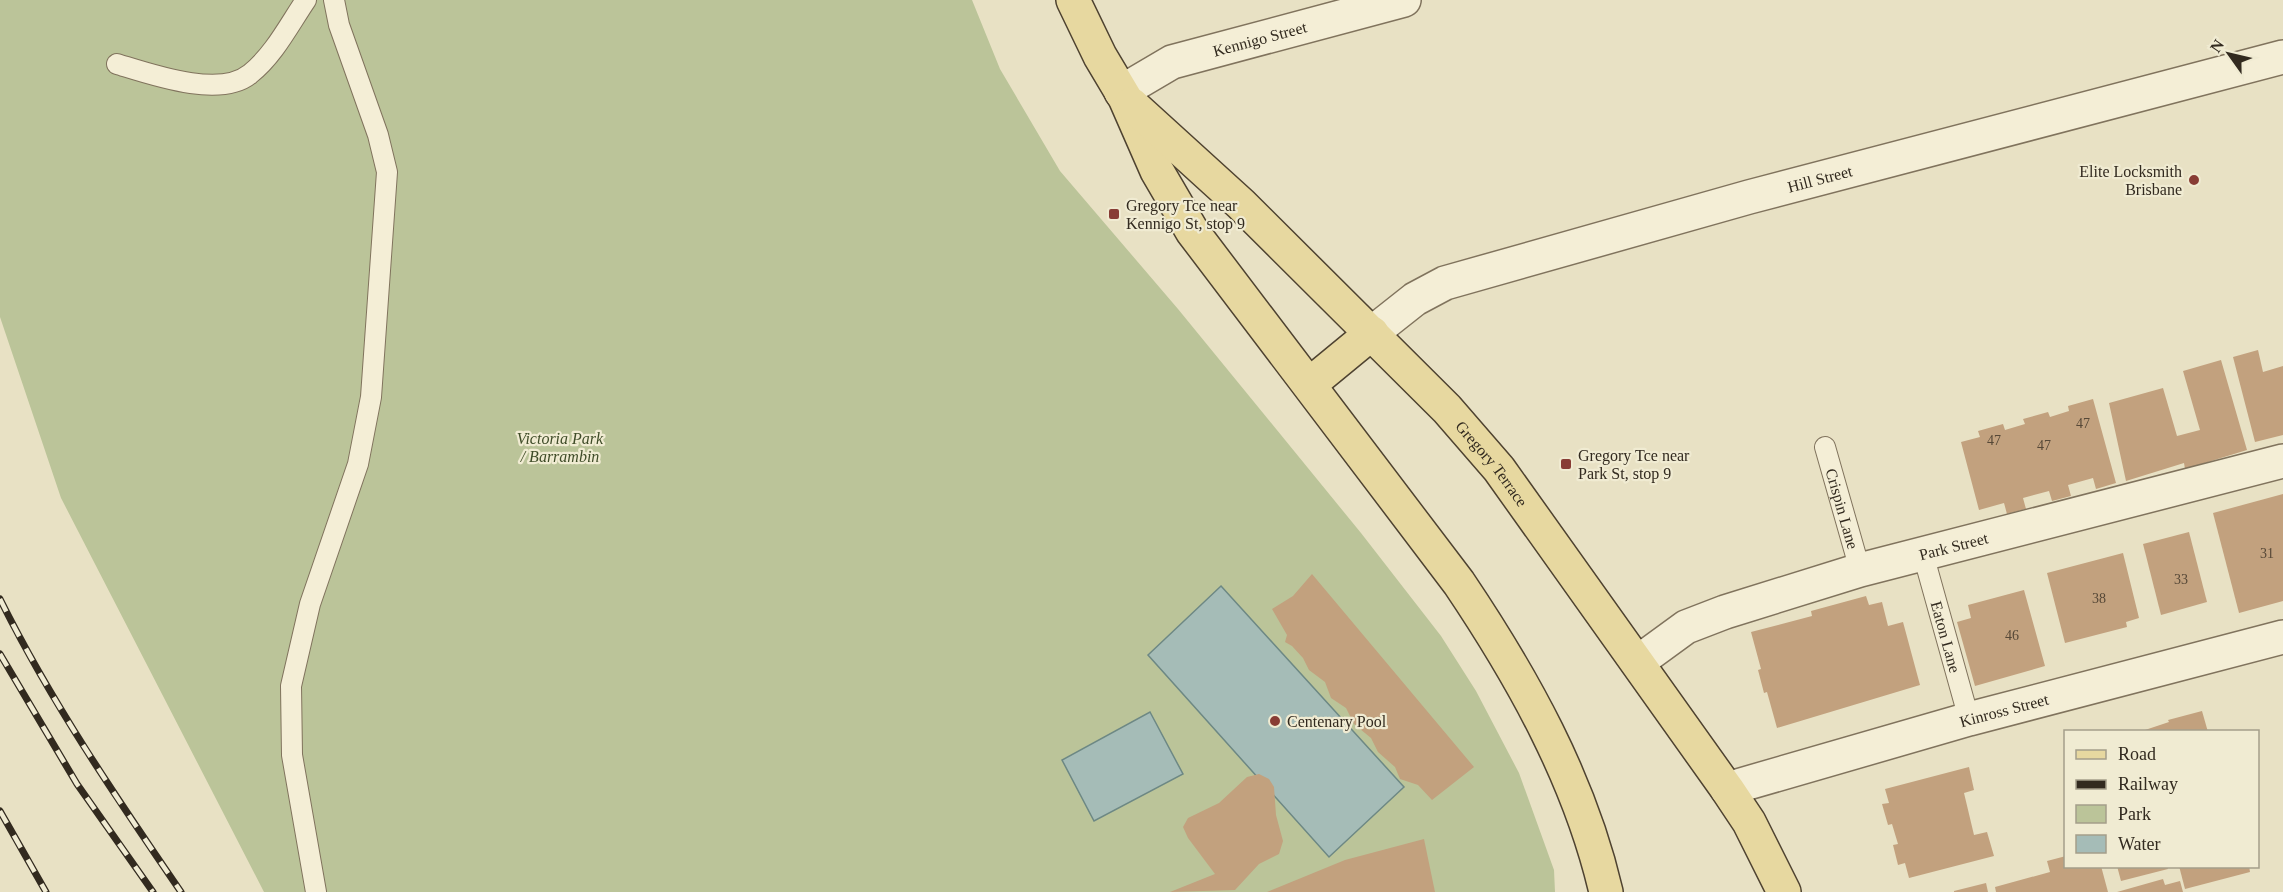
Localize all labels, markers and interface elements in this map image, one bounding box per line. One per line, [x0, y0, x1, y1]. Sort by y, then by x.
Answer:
street label: Kennigo Street [1211, 18, 1309, 60]
north arrow [2199, 24, 2259, 84]
text: N [2207, 36, 2228, 55]
street label: Hill Street [1786, 162, 1855, 196]
place label: Elite Locksmith Brisbane [2079, 163, 2182, 198]
marker: Elite Locksmith Brisbane [2187, 173, 2201, 187]
place label: Gregory Tce near Kennigo St, stop 9 [1126, 197, 1245, 233]
marker: Gregory Tce near Kennigo St, stop 9 [1107, 207, 1121, 221]
house number: 47 [2076, 416, 2090, 431]
street label: Gregory Terrace [1452, 418, 1531, 510]
park label: Victoria Park / Barrambin [517, 430, 604, 465]
house number: 47 [1987, 433, 2001, 448]
house number: 47 [2037, 438, 2051, 453]
place label: Gregory Tce near Park St, stop 9 [1578, 447, 1690, 483]
marker: Gregory Tce near Park St, stop 9 [1559, 457, 1573, 471]
street label: Crispin Lane [1822, 466, 1862, 551]
street label: Park Street [1917, 529, 1990, 563]
house number: 31 [2260, 546, 2274, 561]
house number: 33 [2174, 572, 2188, 587]
house number: 38 [2092, 591, 2106, 606]
street label: Eaton Lane [1928, 599, 1964, 675]
house number: 46 [2005, 628, 2019, 643]
street label: Kinross Street [1958, 690, 2051, 730]
place label: Centenary Pool [1287, 713, 1387, 731]
marker: Centenary Pool [1268, 714, 1282, 728]
legend [2064, 730, 2259, 868]
text: Road [2118, 744, 2156, 764]
text: Railway [2118, 774, 2178, 794]
text: Park [2118, 804, 2151, 824]
text: Water [2118, 834, 2161, 854]

